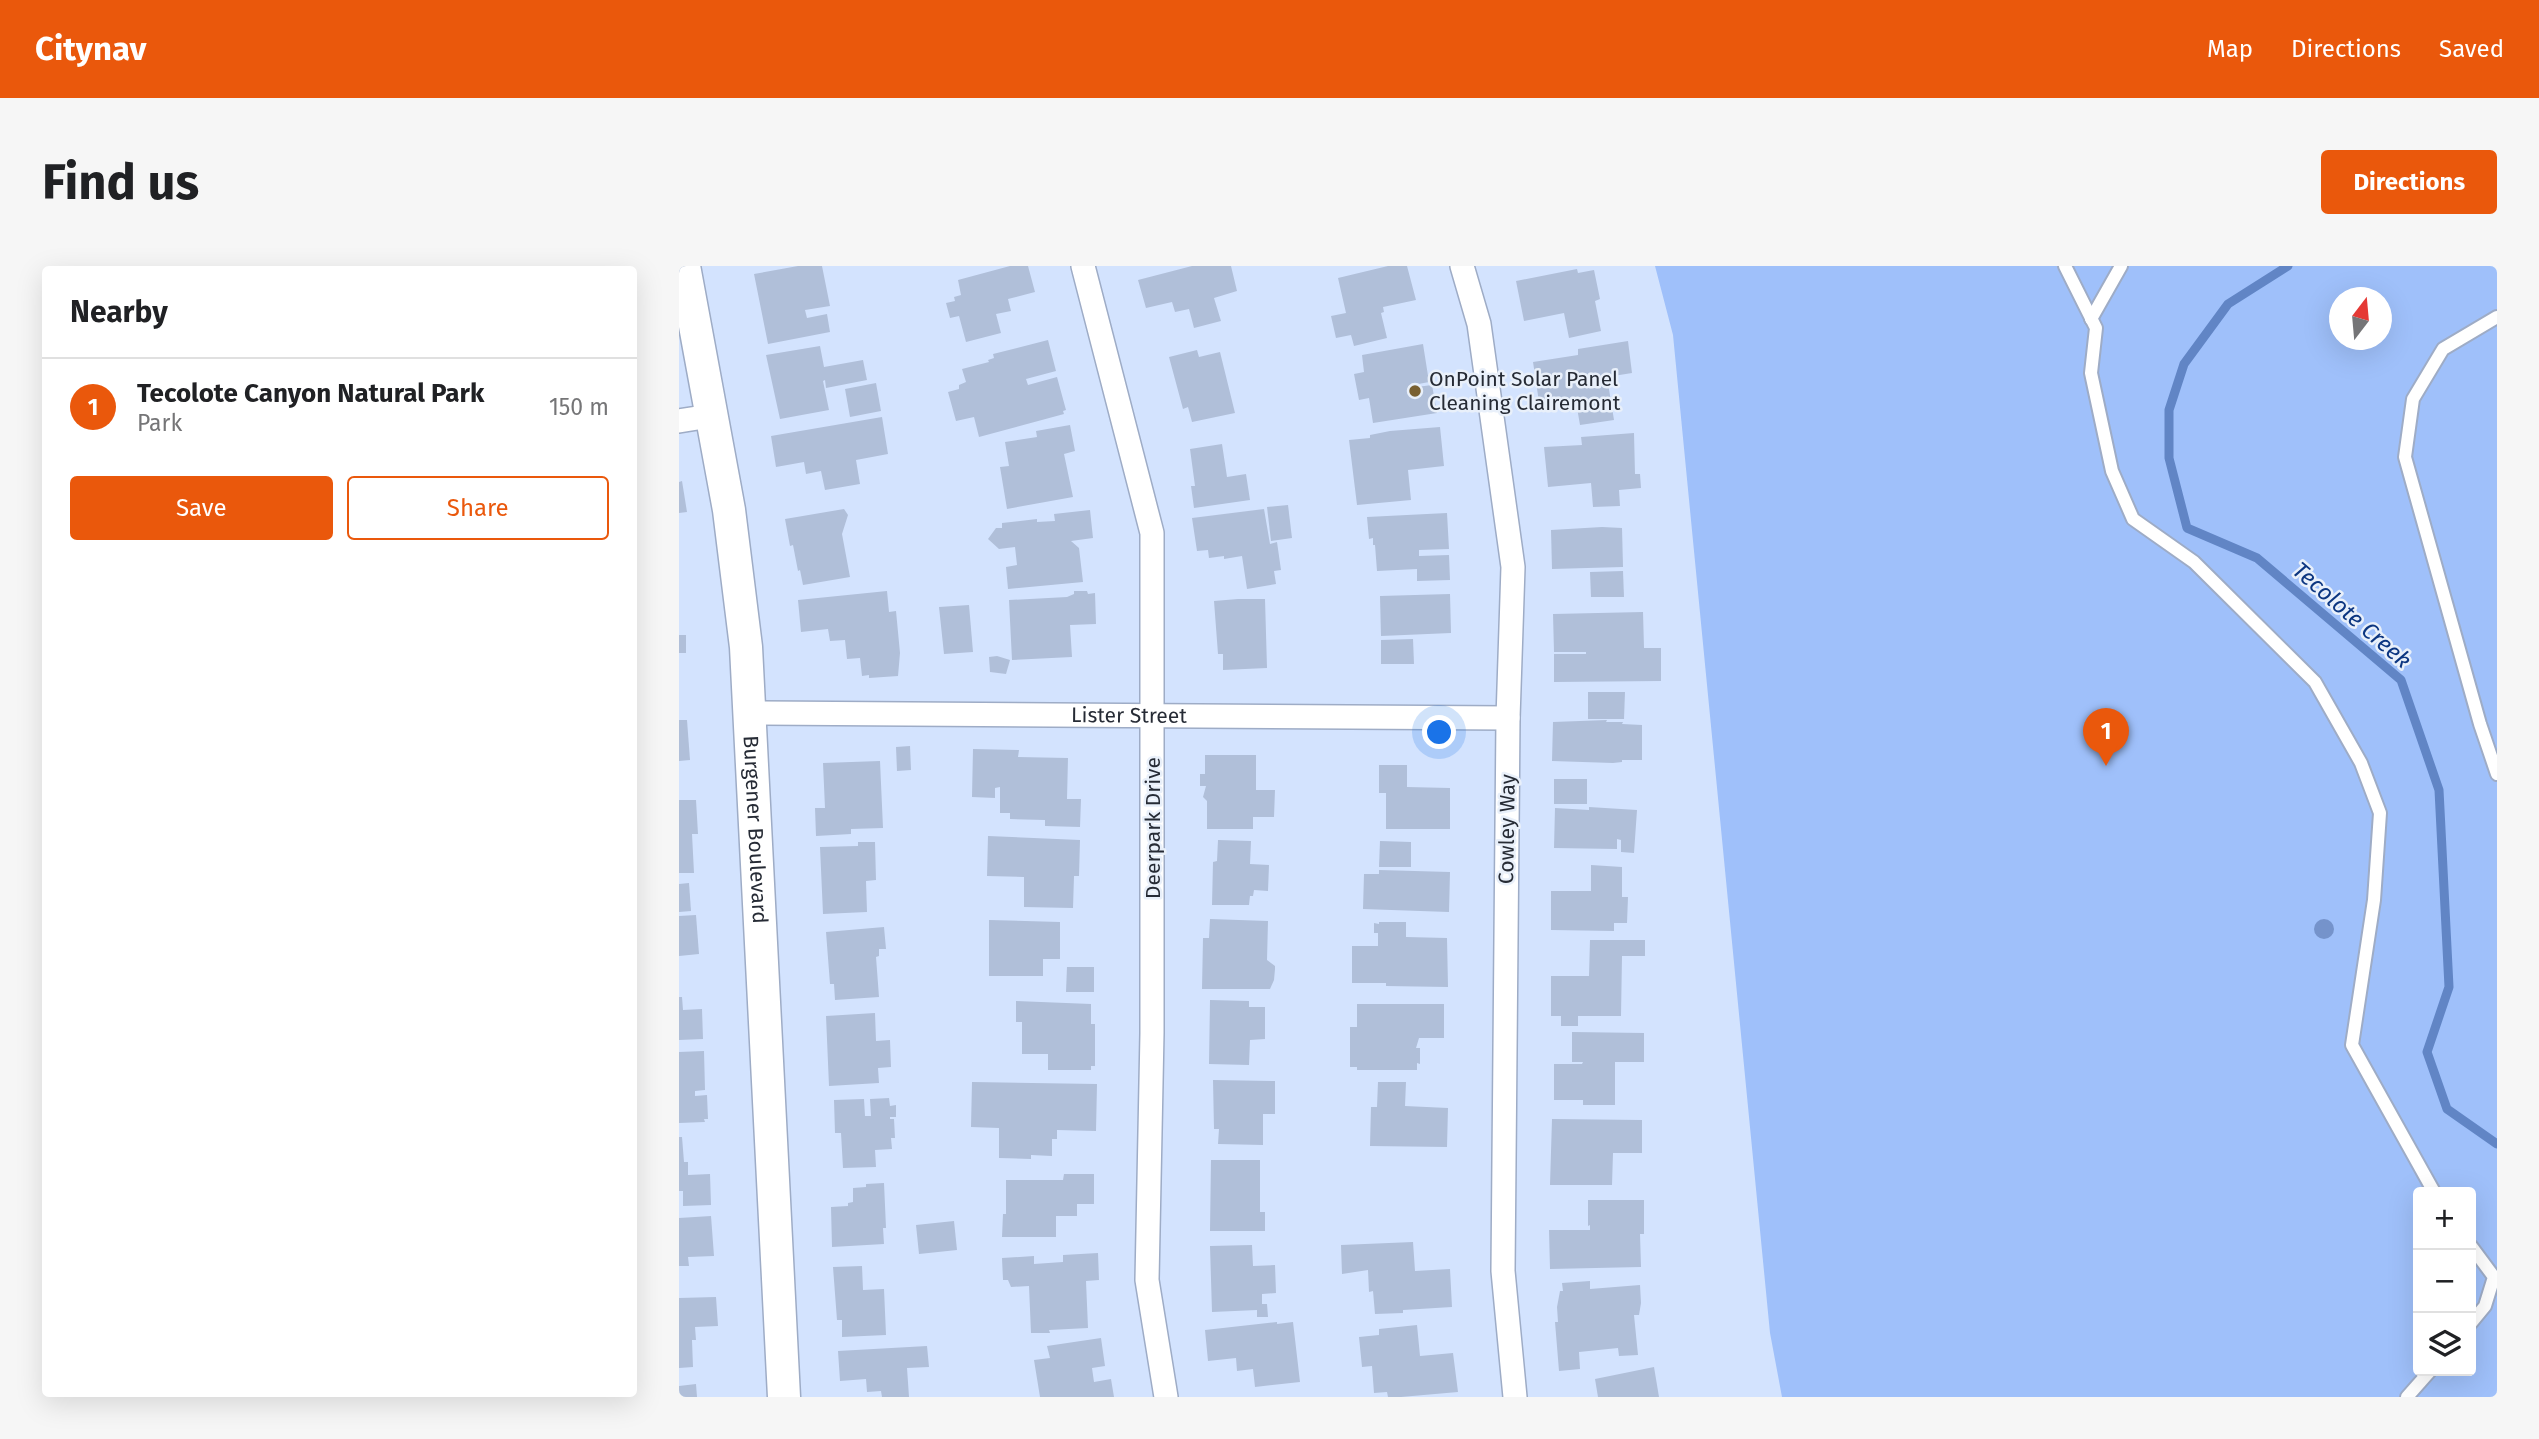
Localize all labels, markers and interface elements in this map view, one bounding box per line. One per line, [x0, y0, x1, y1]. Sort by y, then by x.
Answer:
text: Citynav [35, 29, 147, 69]
text: Map [2207, 35, 2253, 63]
text: Directions [2291, 35, 2401, 63]
text: Saved [2439, 35, 2504, 63]
button: Directions [2321, 150, 2497, 214]
text: Find us [42, 153, 199, 212]
north arrow [2329, 287, 2392, 350]
text: Nearby [70, 294, 168, 330]
place label: OnPoint Solar Panel Cleaning Clairemont [1429, 366, 1621, 416]
text: Tecolote Canyon Natural Park [137, 378, 484, 409]
marker: OnPoint Solar Panel Cleaning Clairemont [1407, 383, 1423, 399]
text: 1 [88, 393, 98, 421]
text: 150 m [549, 393, 609, 421]
text: Park [137, 409, 182, 437]
button: Save [70, 476, 333, 540]
button: Share [347, 476, 609, 540]
water label: Tecolote Creek [2287, 556, 2417, 674]
street label: Lister Street [1071, 702, 1187, 729]
pin: 1 [2083, 708, 2129, 766]
your location [1422, 715, 1456, 749]
street label: Burgener Boulevard [737, 735, 773, 924]
street label: Deerpark Drive [1140, 757, 1166, 899]
street label: Cowley Way [1493, 773, 1521, 884]
map controls [2413, 1187, 2476, 1376]
button: + [2413, 1187, 2476, 1250]
button: − [2413, 1250, 2476, 1313]
button: layers [2413, 1313, 2476, 1376]

